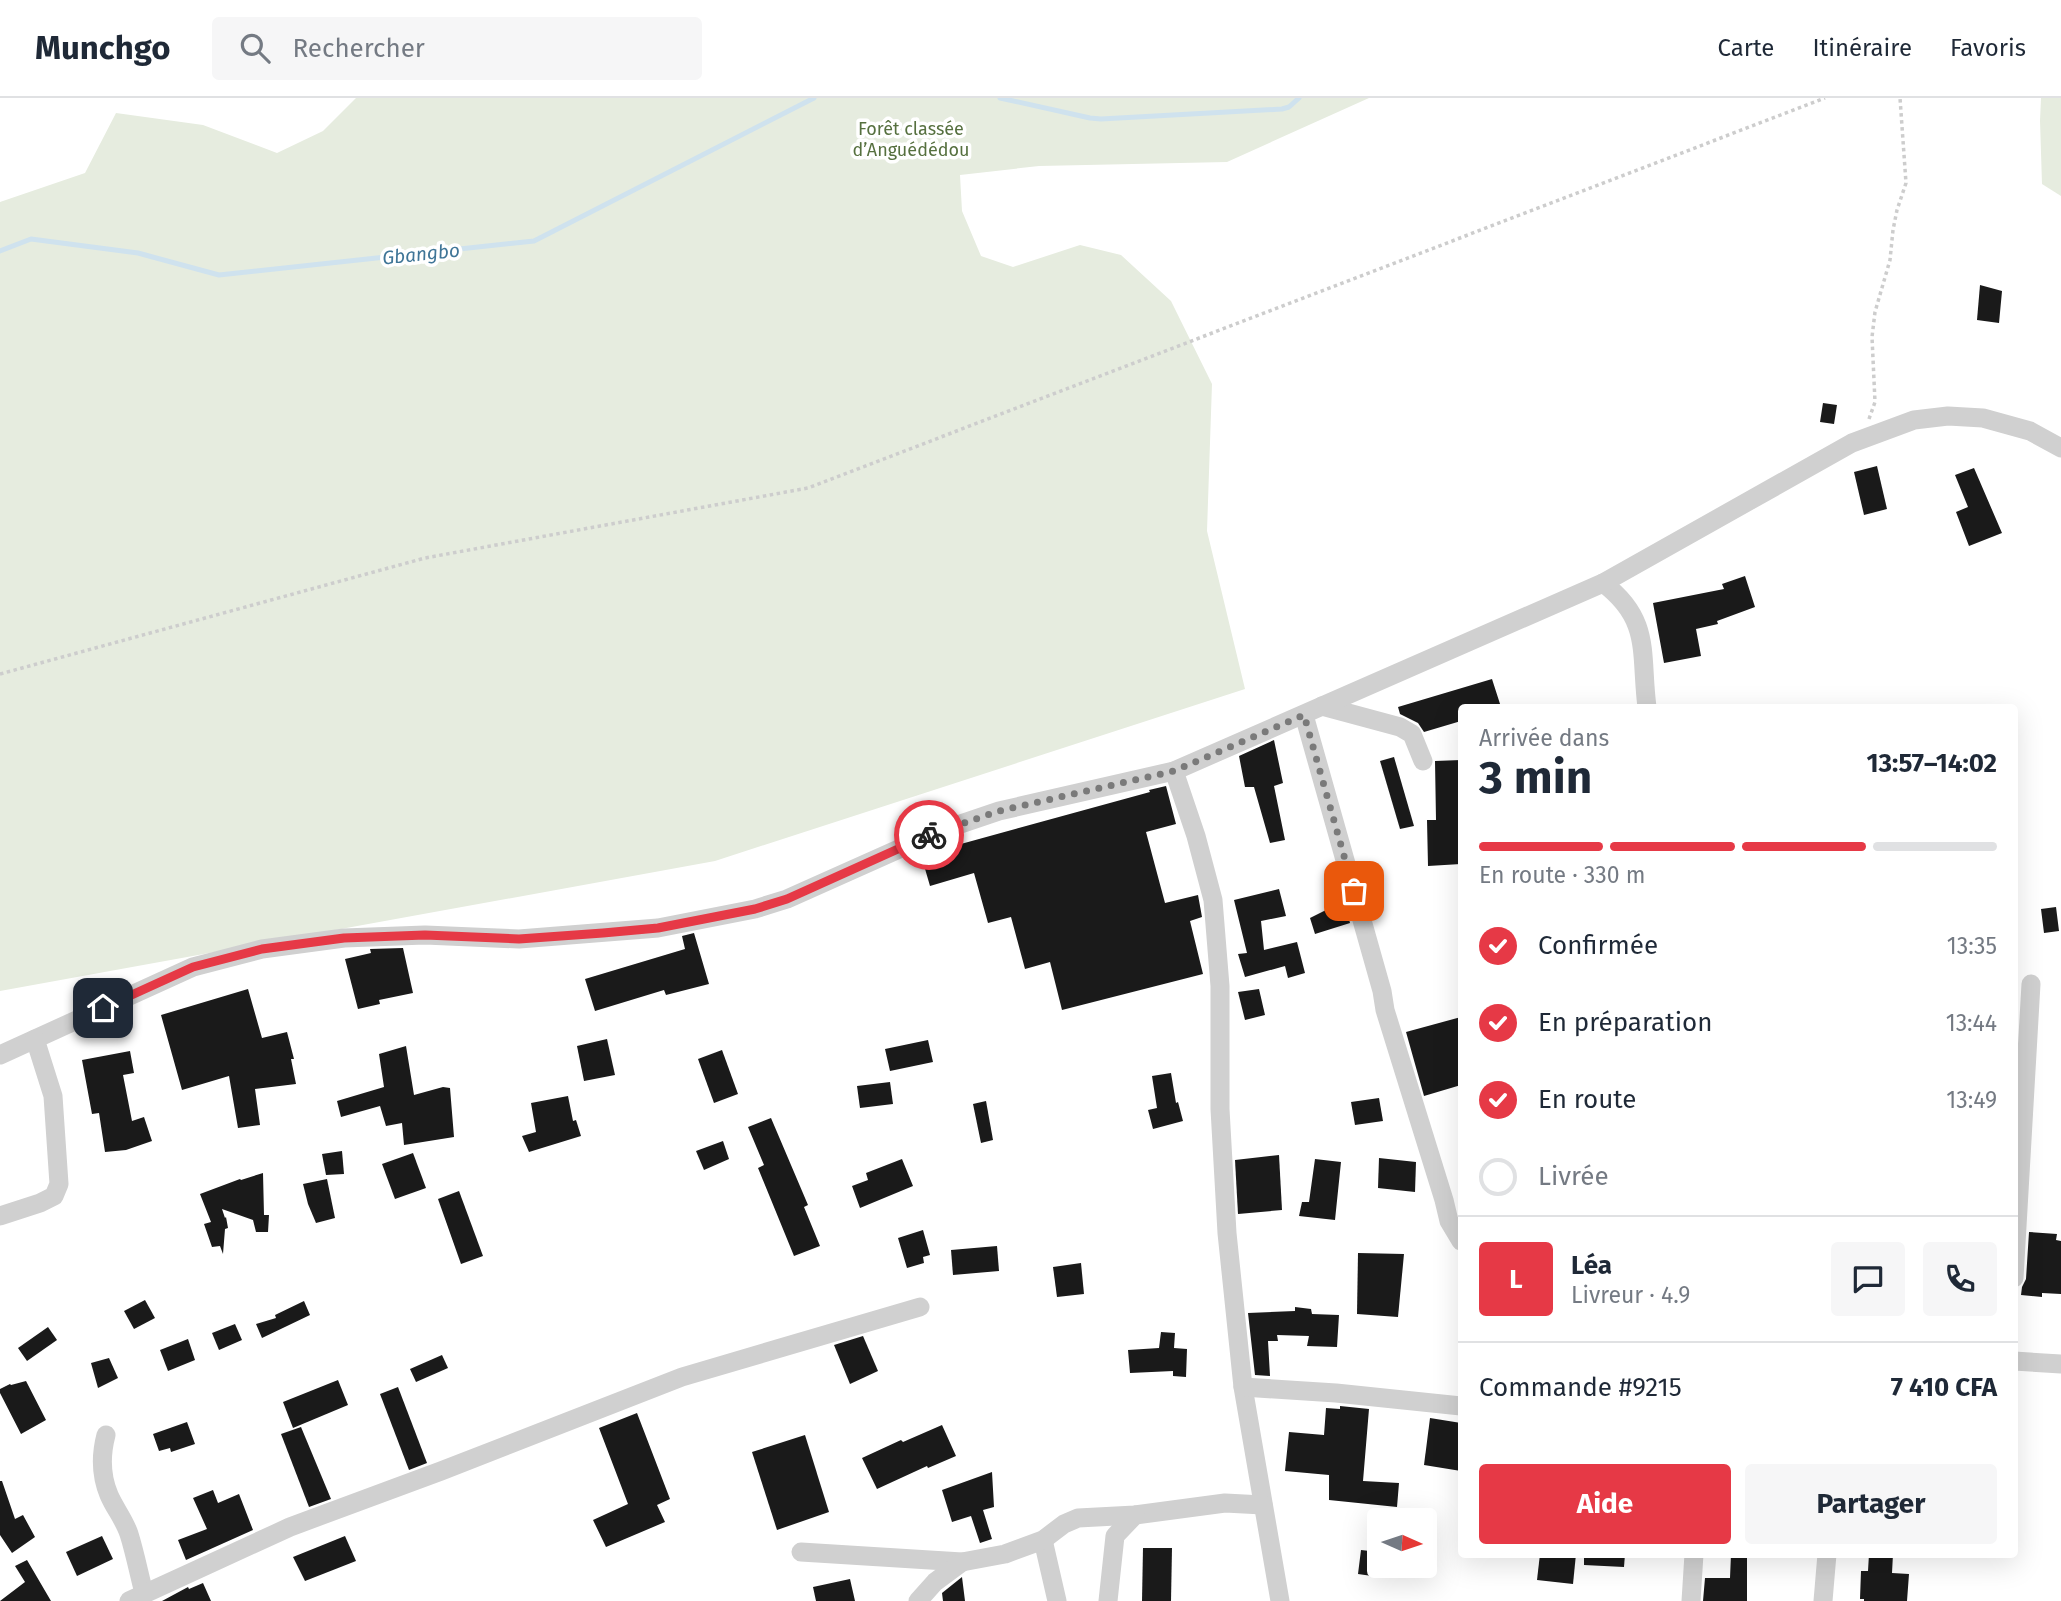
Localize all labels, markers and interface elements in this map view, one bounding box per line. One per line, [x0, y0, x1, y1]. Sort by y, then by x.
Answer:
search box [212, 17, 702, 80]
text: Munchgo [35, 28, 170, 68]
icon: search [236, 29, 274, 67]
text: Rechercher [292, 33, 425, 64]
text: Carte [1718, 34, 1774, 62]
text: Itinéraire [1812, 34, 1912, 62]
text: Favoris [1950, 34, 2026, 62]
park label: Forêt classée d’Anguédédou [853, 118, 969, 161]
water label: Gbangbo [381, 239, 461, 269]
text: Arrivée dans [1479, 724, 1609, 752]
text: 13:57–14:02 [1867, 748, 1997, 779]
text: 3 min [1479, 750, 1592, 805]
courier [894, 800, 964, 870]
icon: bike [910, 816, 948, 854]
pin [1324, 861, 1384, 921]
text: En route · 330 m [1479, 861, 1645, 889]
icon: bag [1335, 872, 1373, 910]
icon: check [1479, 927, 1517, 965]
text: Confirmée [1538, 930, 1658, 961]
text: 13:35 [1947, 932, 1997, 960]
pin [73, 978, 133, 1038]
icon: home [84, 989, 122, 1027]
icon: check [1479, 1004, 1517, 1042]
text: En préparation [1538, 1007, 1712, 1038]
text: 13:44 [1946, 1009, 1997, 1037]
icon: check [1479, 1081, 1517, 1119]
text: En route [1538, 1084, 1637, 1115]
text: 13:49 [1946, 1086, 1997, 1114]
text: Livrée [1538, 1161, 1609, 1192]
button: chat [1831, 1242, 1905, 1316]
button: phone [1923, 1242, 1997, 1316]
text: Léa [1571, 1250, 1612, 1281]
text: L [1509, 1264, 1523, 1295]
text: Livreur · 4.9 [1571, 1281, 1690, 1309]
text: Commande #9215 [1479, 1372, 1682, 1403]
text: 7 410 CFA [1891, 1372, 1997, 1403]
button: Aide [1479, 1464, 1731, 1544]
button: Partager [1745, 1464, 1997, 1544]
north arrow [1367, 1508, 1437, 1578]
map controls [1367, 1508, 1437, 1578]

